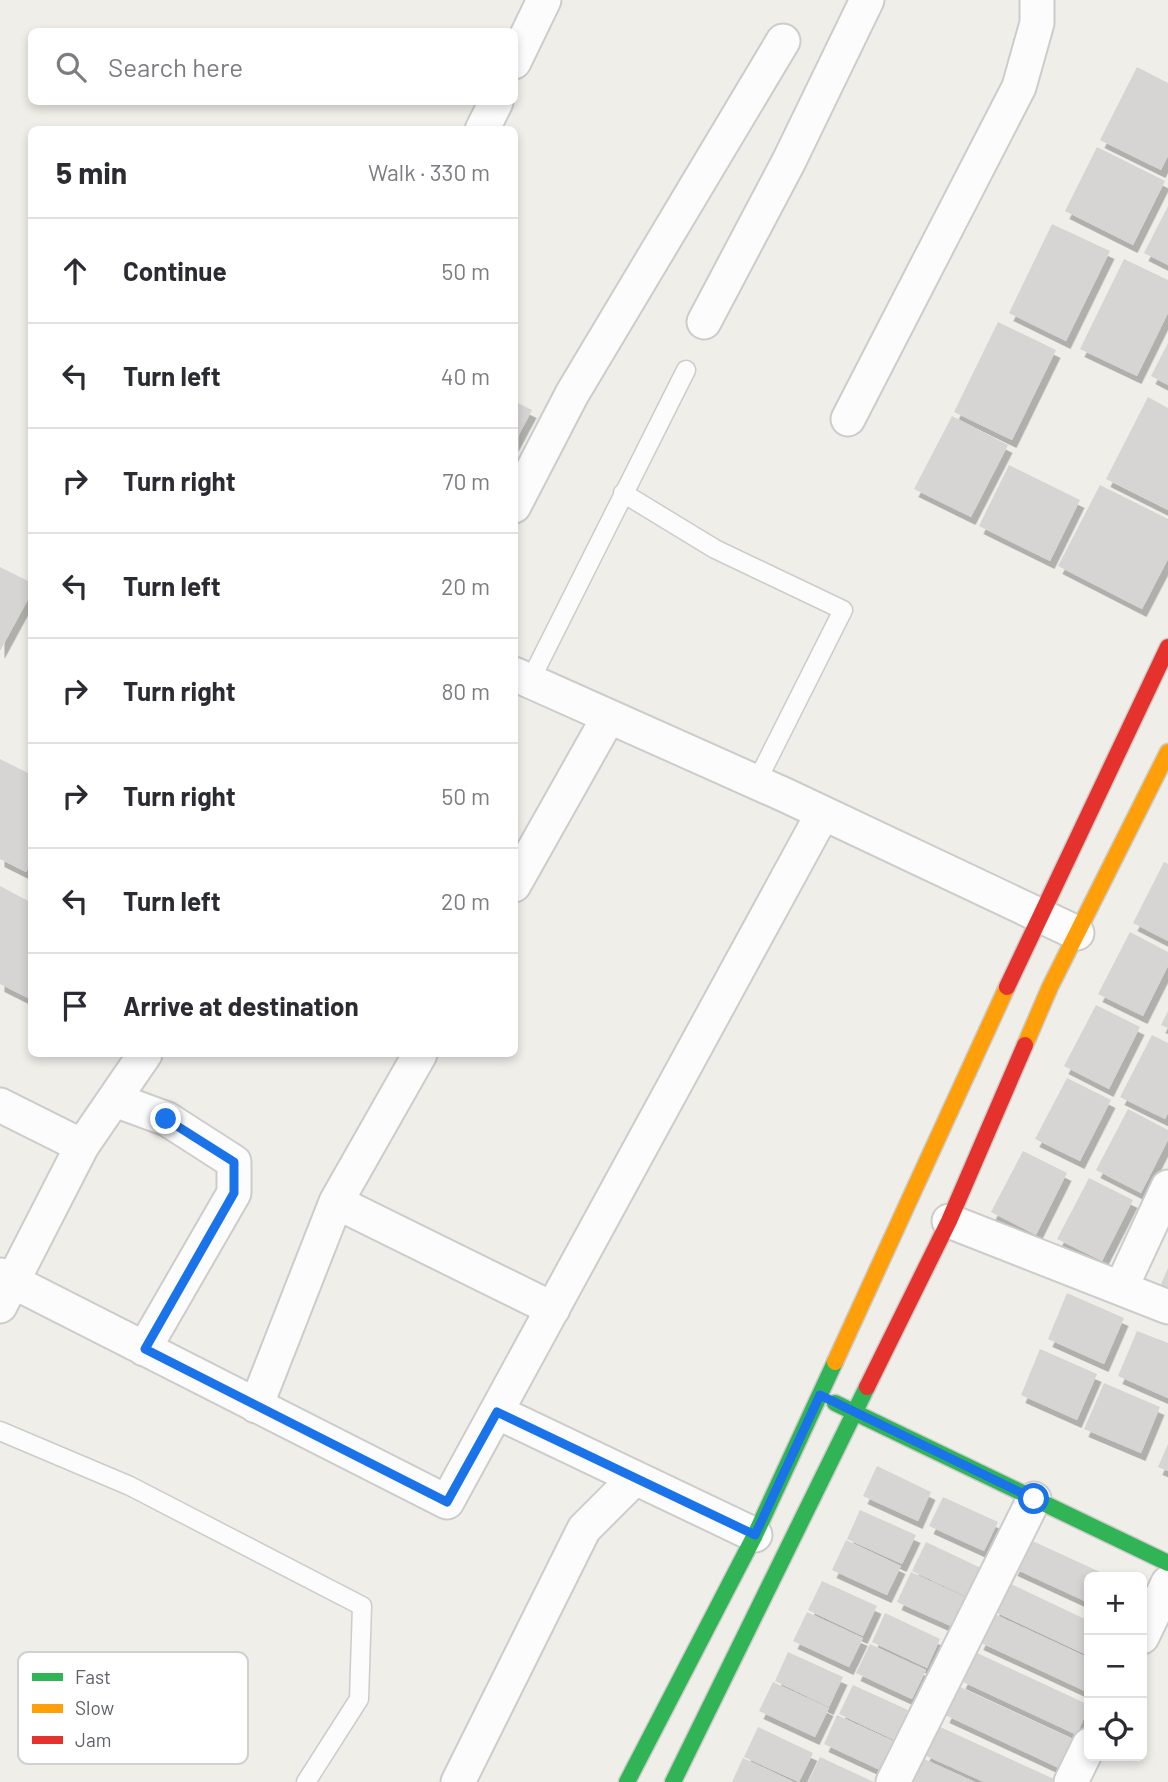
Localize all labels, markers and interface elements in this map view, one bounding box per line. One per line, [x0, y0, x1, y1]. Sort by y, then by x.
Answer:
search box [28, 28, 518, 105]
icon: search [52, 48, 90, 86]
text: Search here [108, 51, 243, 82]
text: 5 min [56, 154, 127, 190]
text: Walk · 330 m [368, 158, 490, 186]
icon: ahead [56, 252, 94, 290]
text: Continue [123, 255, 227, 286]
text: 50 m [442, 257, 490, 285]
icon: left [56, 357, 94, 395]
text: Turn left [123, 360, 221, 391]
text: 40 m [441, 362, 490, 390]
icon: right [56, 462, 94, 500]
text: Turn right [123, 465, 236, 496]
text: 70 m [443, 467, 490, 495]
icon: left [56, 567, 94, 605]
text: Turn left [123, 570, 221, 601]
text: 20 m [441, 572, 490, 600]
icon: right [56, 672, 94, 710]
text: Turn right [123, 675, 236, 706]
text: 80 m [441, 677, 490, 705]
icon: right [56, 777, 94, 815]
text: Turn right [123, 780, 236, 811]
text: 50 m [442, 782, 490, 810]
icon: left [56, 882, 94, 920]
text: Turn left [123, 885, 221, 916]
text: 20 m [441, 887, 490, 915]
icon: arrive [56, 987, 94, 1025]
text: Arrive at destination [123, 990, 359, 1021]
route end [150, 1103, 181, 1134]
route start [1018, 1483, 1049, 1514]
map controls [1084, 1572, 1147, 1761]
button: + [1084, 1572, 1147, 1635]
button: − [1084, 1635, 1147, 1698]
legend [18, 1652, 248, 1764]
text: Fast [75, 1665, 111, 1688]
text: Slow [75, 1696, 114, 1719]
button: locate [1084, 1698, 1147, 1761]
text: Jam [75, 1728, 111, 1751]

